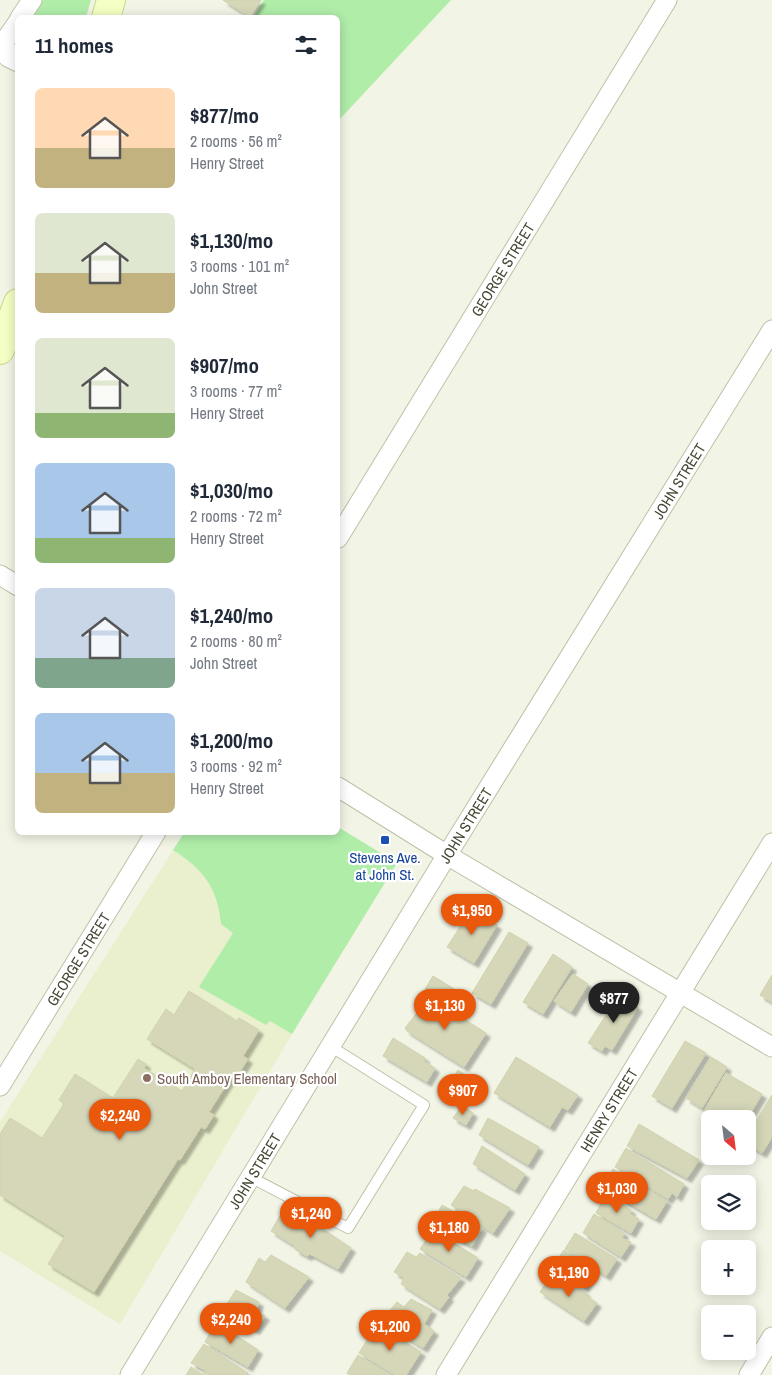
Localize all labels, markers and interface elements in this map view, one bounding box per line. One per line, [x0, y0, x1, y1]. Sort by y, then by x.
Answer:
text: 11 homes [35, 31, 114, 60]
icon: filters [292, 31, 320, 59]
text: $877/mo [190, 101, 259, 130]
icon: home [75, 108, 135, 168]
text: 2 rooms · 56 m² [190, 130, 282, 152]
text: Henry Street [190, 152, 264, 174]
street label: GEORGE STREET [466, 218, 539, 320]
text: $1,130/mo [190, 226, 273, 255]
icon: home [75, 233, 135, 293]
text: 3 rooms · 101 m² [190, 255, 289, 277]
text: John Street [190, 277, 257, 299]
text: $907/mo [190, 351, 259, 380]
icon: home [75, 358, 135, 418]
text: 3 rooms · 77 m² [190, 380, 282, 402]
text: Henry Street [190, 402, 264, 424]
street label: JOHN STREET [647, 439, 710, 523]
text: $1,030/mo [190, 476, 273, 505]
icon: home [75, 483, 135, 543]
text: 2 rooms · 72 m² [190, 505, 282, 527]
text: Henry Street [190, 527, 264, 549]
text: $1,240/mo [190, 601, 273, 630]
icon: home [75, 608, 135, 668]
text: 2 rooms · 80 m² [190, 630, 282, 652]
text: John Street [190, 652, 257, 674]
text: $1,200/mo [190, 726, 273, 755]
icon: home [75, 733, 135, 793]
text: 3 rooms · 92 m² [190, 755, 282, 777]
text: Henry Street [190, 777, 264, 799]
street label: JOHN STREET [434, 783, 497, 867]
marker: Stevens Ave. at John St. [379, 834, 391, 846]
place label: Stevens Ave. at John St. [349, 847, 421, 885]
pin: $1,950 [431, 894, 513, 936]
text: $1,950 [452, 899, 492, 921]
street label: GEORGE STREET [41, 908, 115, 1010]
pin: $877 [584, 982, 644, 1024]
text: $877 [599, 987, 629, 1009]
pin: $1,130 [404, 988, 486, 1031]
text: $1,130 [425, 994, 465, 1016]
street label: HENRY STREET [575, 1064, 642, 1156]
place label: South Amboy Elementary School [157, 1068, 337, 1089]
marker: South Amboy Elementary School [141, 1072, 153, 1084]
pin: $907 [433, 1074, 493, 1116]
text: $907 [448, 1079, 478, 1101]
pin: $2,240 [79, 1098, 161, 1141]
text: $2,240 [100, 1104, 140, 1126]
north arrow [701, 1110, 756, 1165]
map controls [701, 1110, 756, 1360]
street label: JOHN STREET [223, 1129, 286, 1213]
pin: $1,030 [576, 1172, 658, 1214]
button: layers [701, 1175, 756, 1230]
text: $1,030 [597, 1177, 637, 1199]
pin: $1,240 [270, 1196, 352, 1239]
text: $1,240 [291, 1202, 331, 1224]
pin: $1,180 [408, 1210, 490, 1253]
text: $1,180 [429, 1216, 469, 1238]
button: + [701, 1240, 756, 1295]
pin: $1,190 [528, 1256, 610, 1298]
text: $1,190 [549, 1261, 589, 1283]
pin: $2,240 [190, 1302, 272, 1345]
button: − [701, 1305, 756, 1360]
text: $2,240 [211, 1308, 251, 1330]
pin: $1,200 [349, 1310, 431, 1352]
text: $1,200 [370, 1315, 410, 1337]

